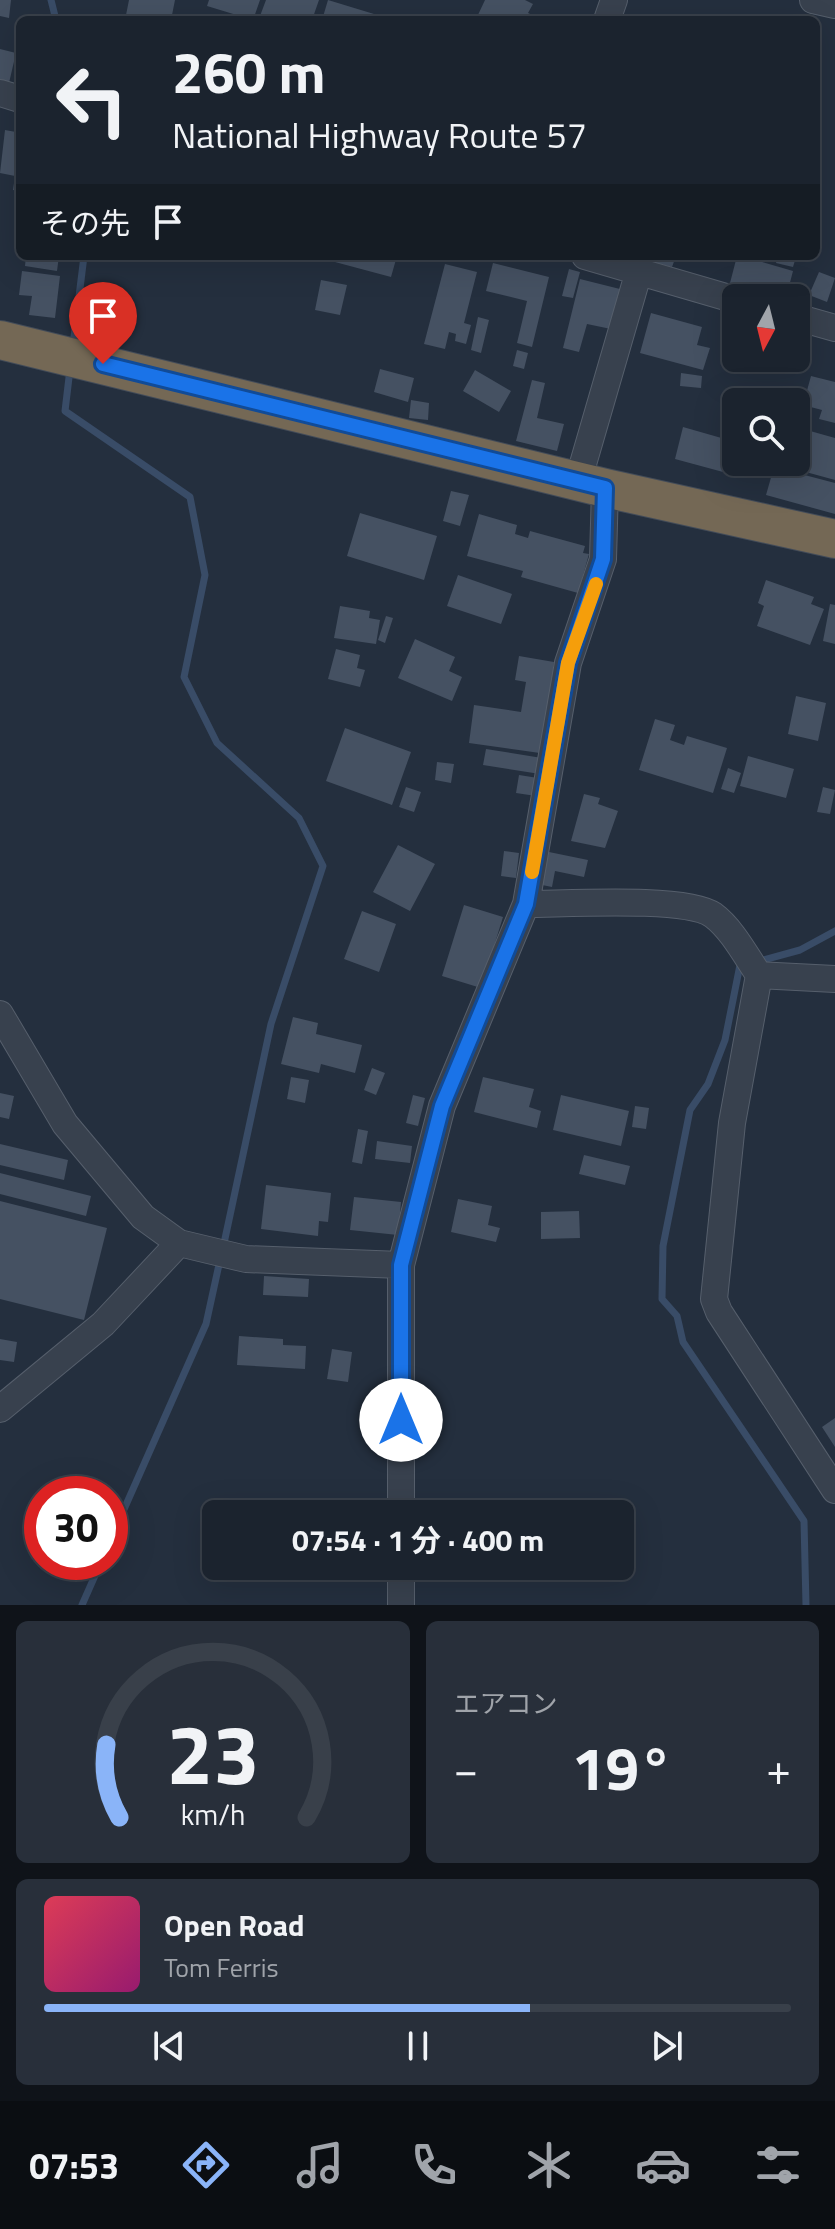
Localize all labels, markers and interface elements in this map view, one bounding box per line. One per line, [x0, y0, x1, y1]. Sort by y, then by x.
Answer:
text: 260 m [172, 30, 325, 115]
icon: left [40, 48, 144, 152]
text: National Highway Route 57 [172, 107, 587, 162]
text: その先 [40, 200, 130, 246]
icon: arrive [146, 200, 190, 244]
pin [69, 282, 137, 364]
north arrow [722, 284, 810, 372]
map controls [722, 284, 810, 476]
icon: arrive [81, 294, 125, 338]
button: search [722, 388, 810, 476]
position arrow [359, 1378, 443, 1462]
speed limit sign: 30 [24, 1476, 128, 1580]
text: 07:54 · 1 分 · 400 m [292, 1517, 544, 1563]
text: エアコン [454, 1684, 558, 1723]
text: 23 [166, 1690, 259, 1816]
text: 19° [572, 1722, 673, 1813]
text: − [454, 1735, 478, 1802]
text: + [766, 1735, 791, 1802]
text: km/h [180, 1793, 245, 1836]
text: Open Road [164, 1902, 305, 1948]
text: Tom Ferris [164, 1948, 279, 1987]
icon: previous [147, 2024, 191, 2068]
icon: pause [396, 2024, 440, 2068]
icon: next [645, 2024, 689, 2068]
icon: directions [178, 2137, 234, 2193]
icon: music [292, 2137, 348, 2193]
icon: phone [406, 2137, 462, 2193]
icon: climate [521, 2137, 577, 2193]
icon: car [635, 2137, 691, 2193]
icon: filters [750, 2137, 806, 2193]
text: 07:53 [29, 2138, 119, 2193]

